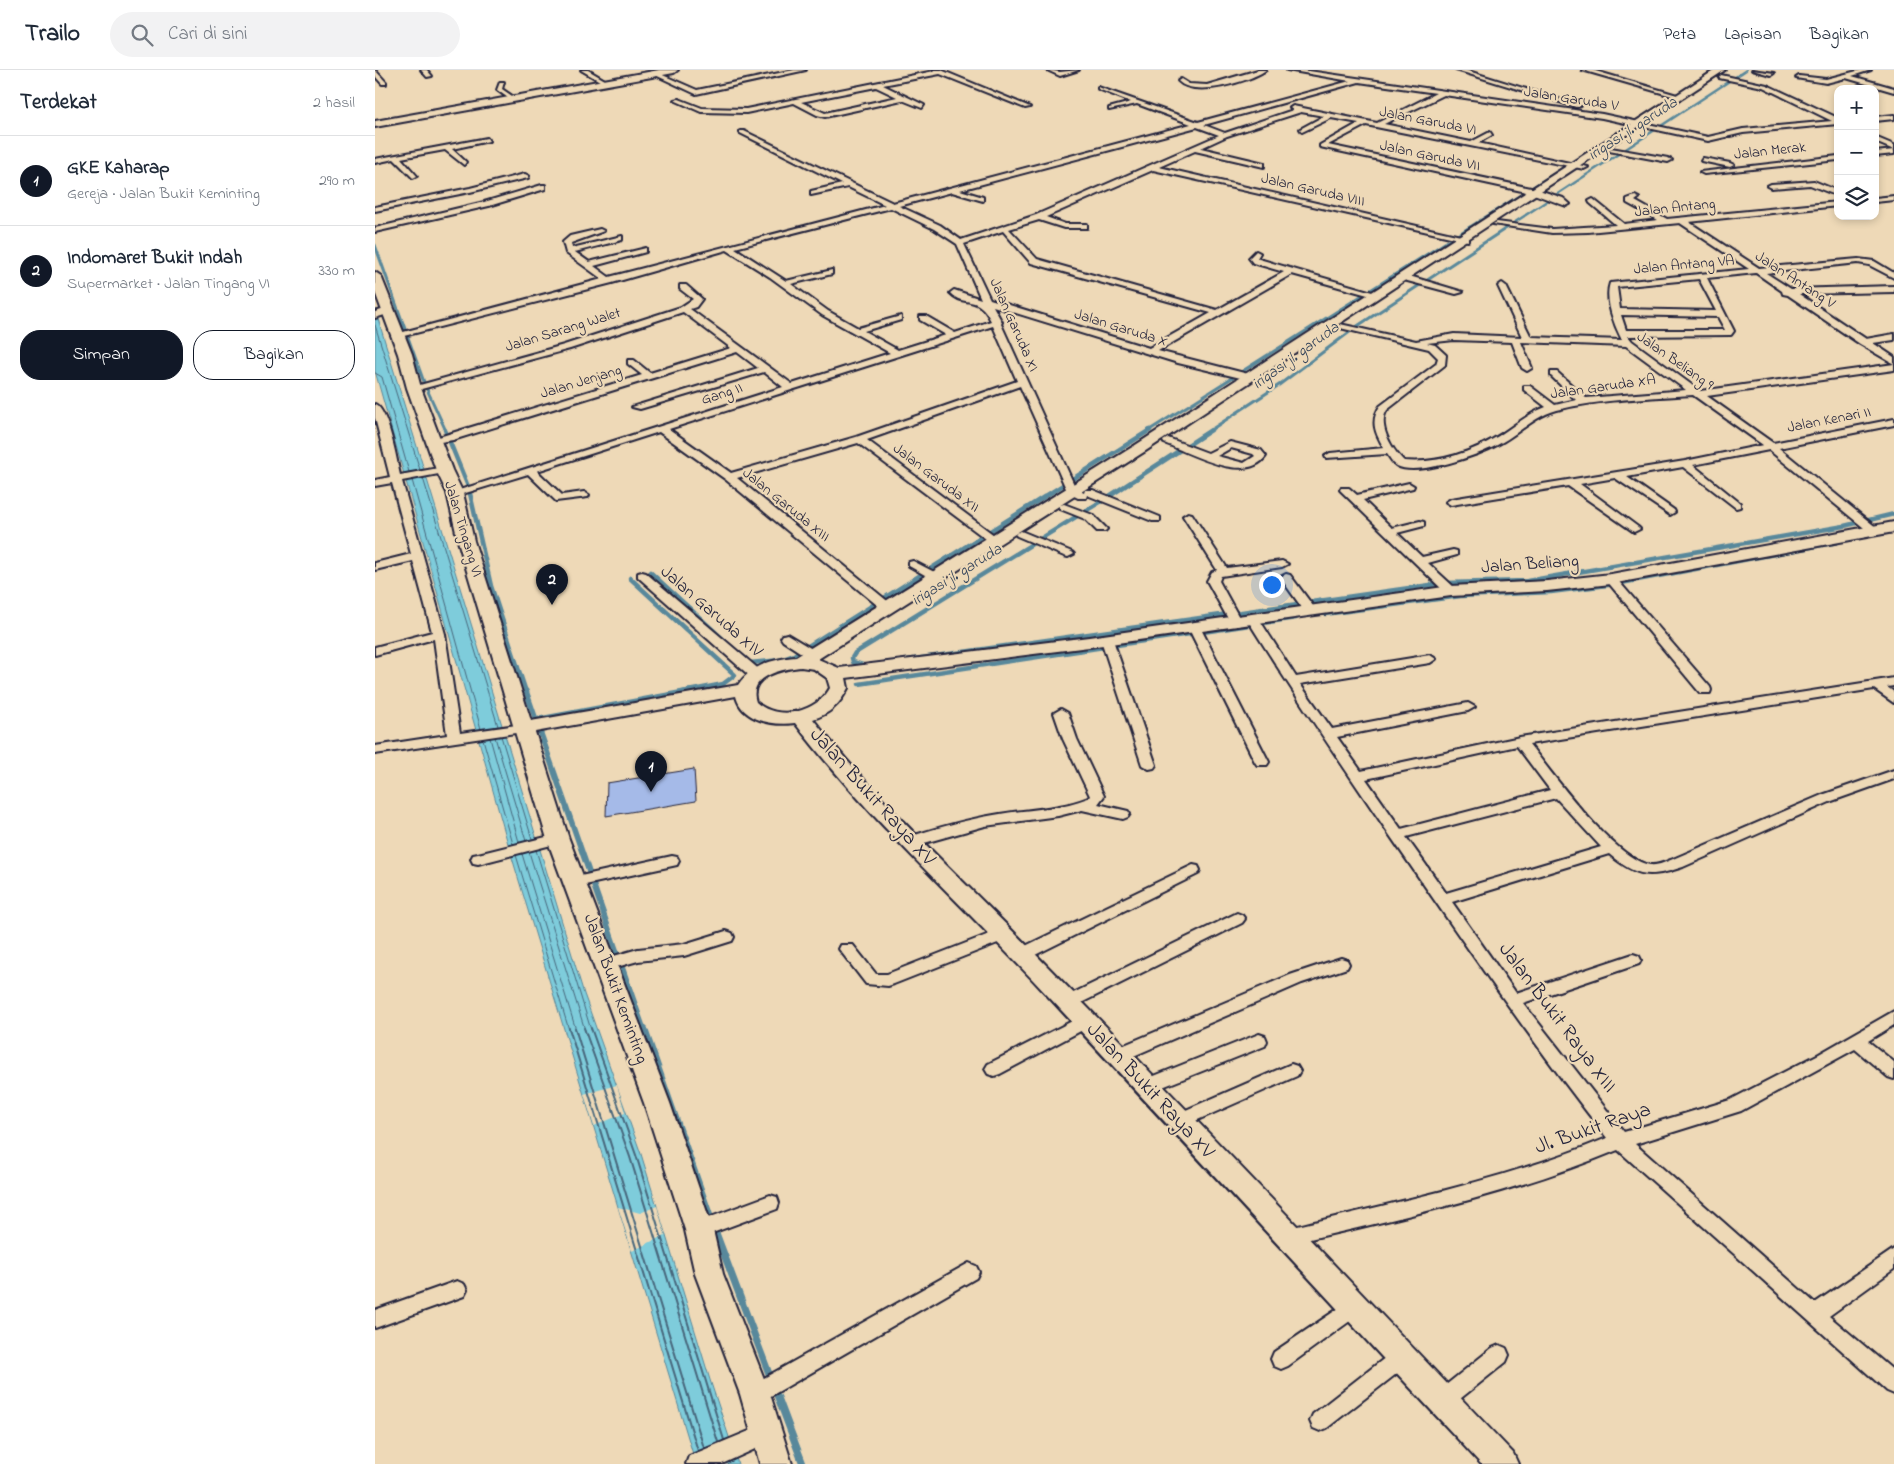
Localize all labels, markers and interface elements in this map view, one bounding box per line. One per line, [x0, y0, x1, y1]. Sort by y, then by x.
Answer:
search box [110, 12, 460, 57]
text: Trailo [25, 17, 80, 52]
icon: search [128, 21, 156, 49]
text: Cari di sini [168, 21, 247, 48]
text: Peta [1663, 22, 1696, 48]
text: Lapisan [1724, 22, 1781, 48]
text: Bagikan [1809, 22, 1869, 48]
street label: Jalan Garuda V [1522, 81, 1621, 117]
map controls [1834, 85, 1879, 220]
button: + [1834, 85, 1879, 130]
text: Terdekat [20, 88, 97, 118]
text: 2 hasil [313, 91, 355, 115]
water label: irigasi jl. garuda [1584, 91, 1683, 167]
street label: Jalan Garuda VI [1377, 101, 1479, 141]
button: − [1834, 130, 1879, 175]
street label: Jalan Garuda VII [1378, 135, 1482, 177]
street label: Jalan Merak [1733, 136, 1808, 166]
text: GKE Kaharap [67, 155, 170, 182]
street label: Jalan Garuda VIII [1259, 167, 1367, 213]
text: 1 [33, 169, 39, 193]
text: 290 m [319, 169, 355, 193]
button: layers [1834, 175, 1879, 220]
text: Gereja · Jalan Bukit Keminting [67, 182, 260, 206]
street label: Jalan Antang [1634, 193, 1717, 224]
text: Indomaret Bukit Indah [67, 245, 242, 272]
street label: Jalan Antang V [1750, 246, 1840, 316]
street label: Jalan Antang VA [1633, 250, 1735, 281]
text: 2 [32, 259, 40, 283]
text: 330 m [318, 259, 355, 283]
text: Supermarket · Jalan Tingang VI [67, 272, 270, 296]
street label: Jalan Garuda XI [984, 275, 1044, 375]
street label: Jalan Sarang Walet [503, 302, 624, 359]
street label: Jalan Garuda X [1072, 303, 1171, 353]
water label: irigasi jl. garuda [1248, 316, 1345, 396]
street label: Jalan Beliang 9 [1631, 326, 1718, 397]
button: Simpan [20, 330, 183, 380]
button: Bagikan [193, 330, 355, 380]
street label: Jalan Jenjang [538, 359, 625, 406]
street label: Jalan Garuda XA [1549, 369, 1657, 405]
street label: Gang II [698, 377, 746, 412]
street label: Jalan Kenari II [1785, 401, 1873, 439]
street label: Jalan Garuda XII [888, 438, 984, 518]
street label: Jalan Garuda XIII [737, 463, 835, 547]
street label: Jalan Tingang VI [437, 478, 488, 580]
water label: irigasi jl. garuda [907, 538, 1007, 612]
street label: Jalan Beliang [1480, 549, 1580, 582]
street label: Jalan Garuda XIV [654, 560, 769, 664]
pin: 2 [536, 564, 568, 605]
your location [1259, 572, 1285, 598]
street label: Jalan Bukit Raya XV [800, 721, 942, 874]
pin: 1 [635, 751, 667, 792]
street label: Jalan Bukit Keminting [575, 910, 654, 1068]
street label: Jalan Bukit Raya XIII [1489, 936, 1624, 1101]
street label: Jalan Bukit Raya XV [1077, 1016, 1221, 1167]
street label: Jl. Bukit Raya [1531, 1095, 1656, 1165]

